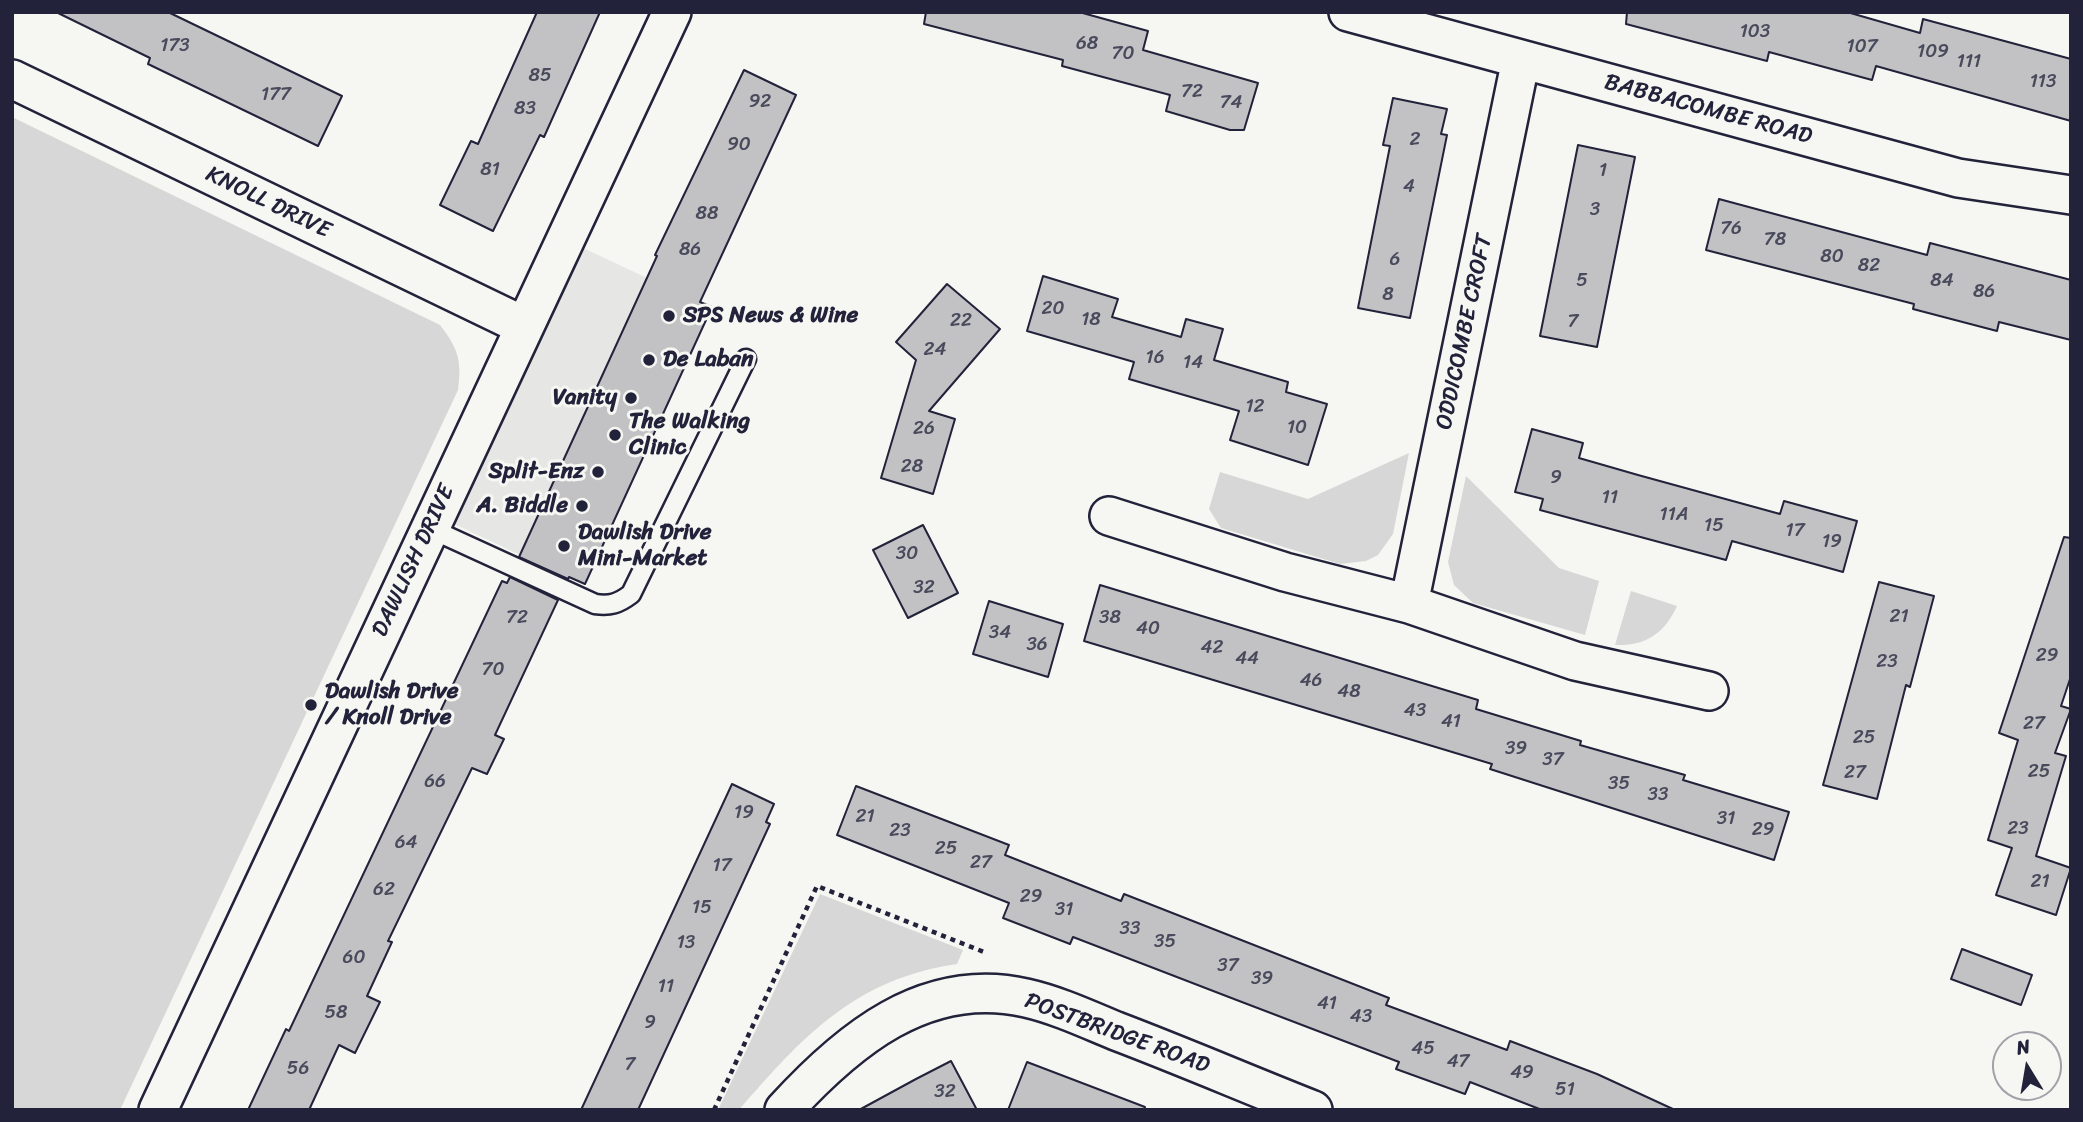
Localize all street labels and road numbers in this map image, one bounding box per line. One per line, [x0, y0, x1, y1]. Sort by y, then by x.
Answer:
street label: BABBACOMBE ROAD [1601, 69, 1815, 151]
street label: KNOLL DRIVE [201, 161, 335, 245]
street label: ODDICOMBE CROFT [1431, 232, 1499, 432]
street label: DAWLISH DRIVE [367, 481, 461, 641]
street label: POSTBRIDGE ROAD [1021, 988, 1213, 1080]

